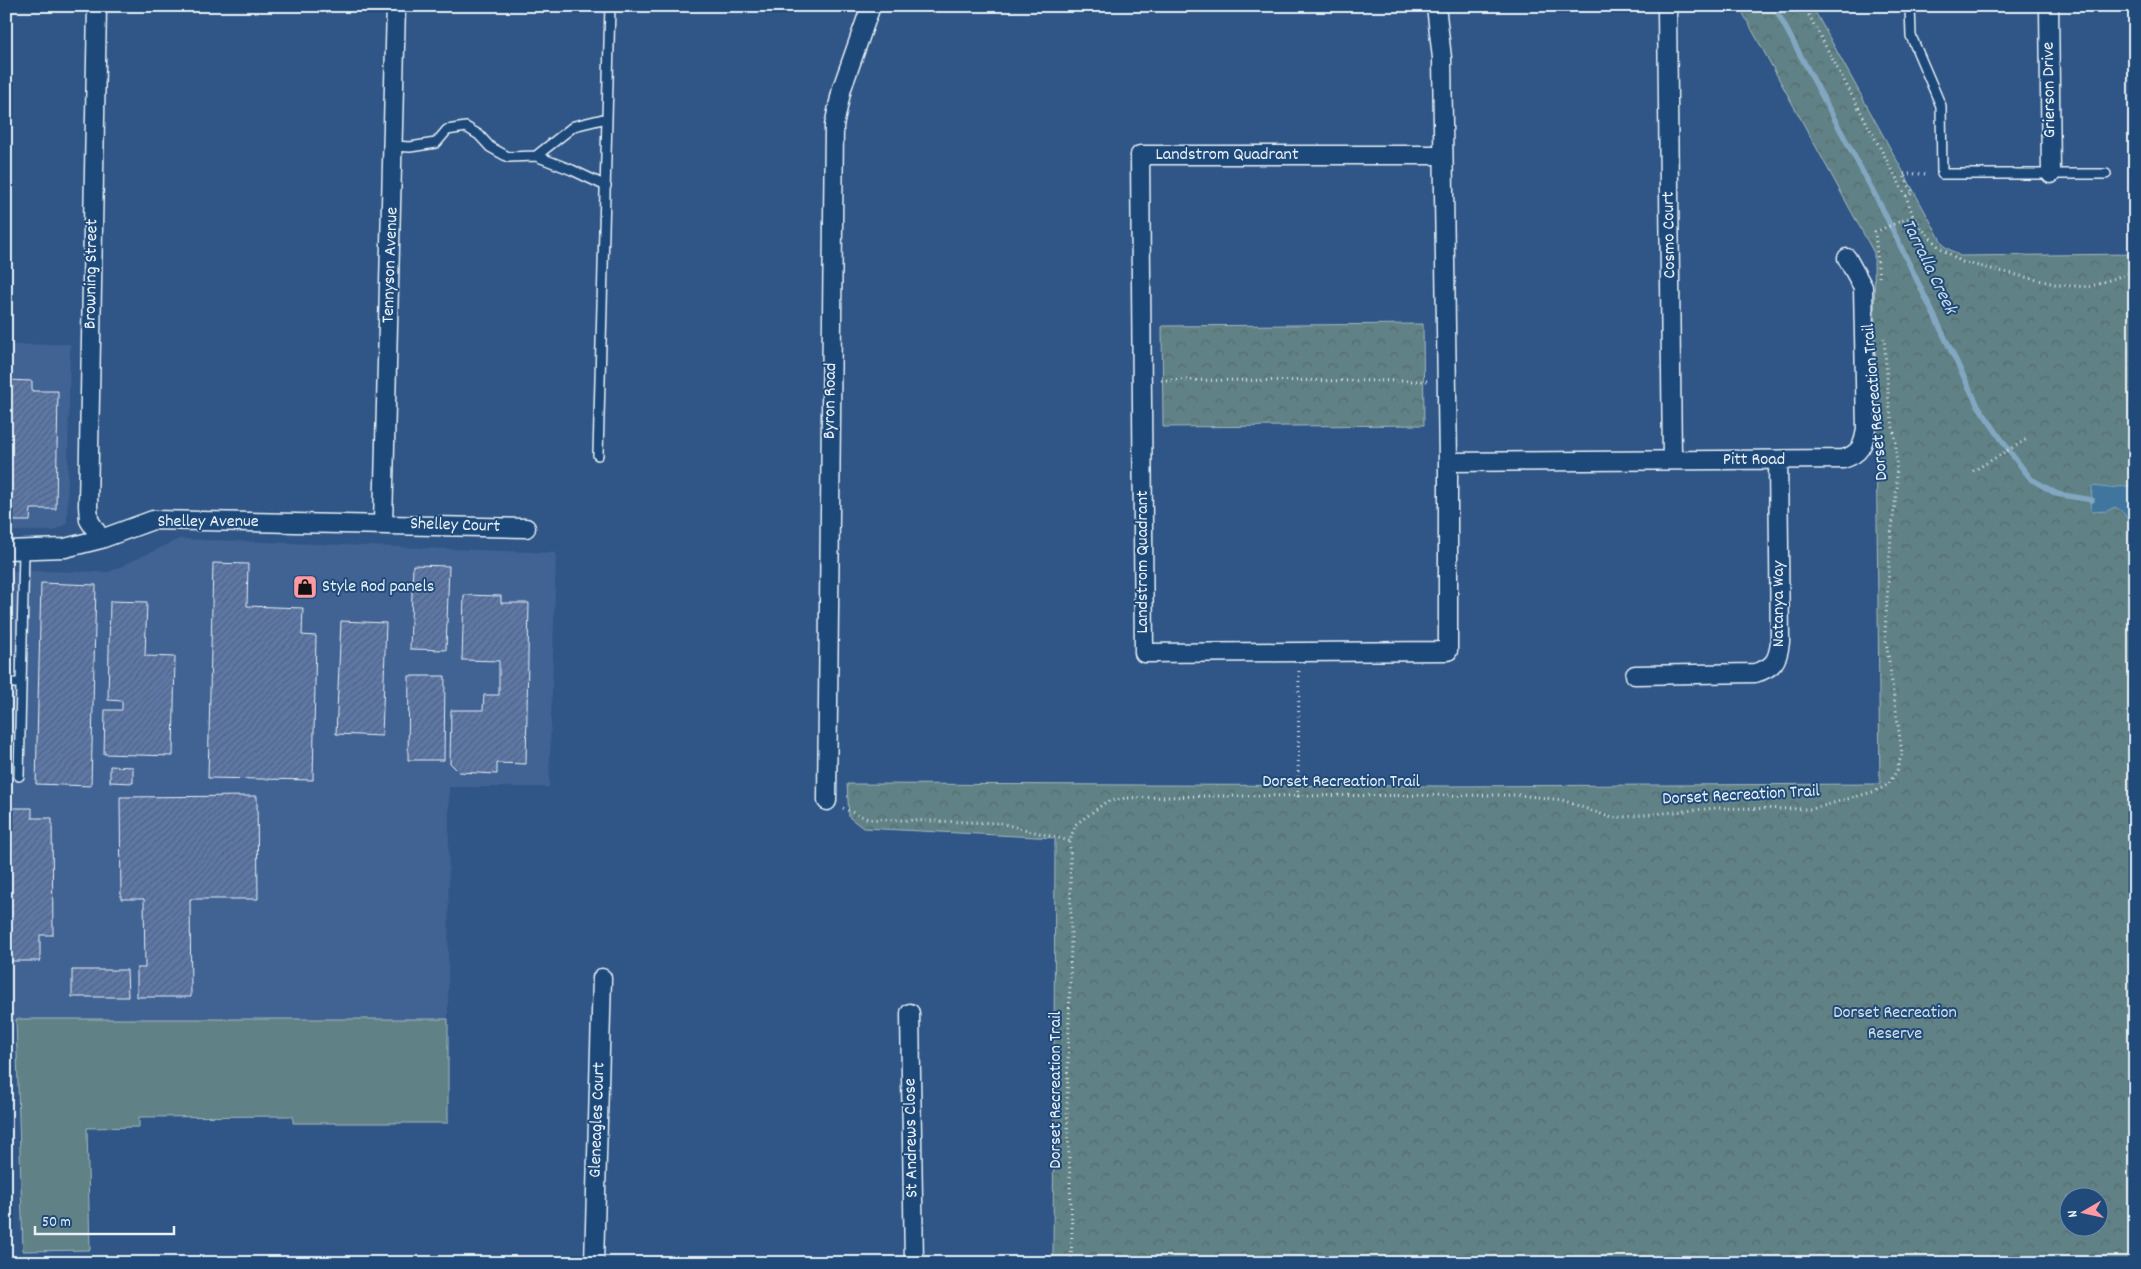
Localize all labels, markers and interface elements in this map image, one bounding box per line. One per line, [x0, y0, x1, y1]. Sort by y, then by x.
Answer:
street label: Grierson Drive [2037, 42, 2063, 138]
street label: Landstrom Quadrant [1155, 143, 1299, 168]
street label: Cosmo Court [1657, 191, 1683, 279]
street label: Tennyson Avenue [376, 206, 406, 324]
water label: Tarralla Creek [1893, 215, 1964, 321]
street label: Browning Street [79, 218, 105, 329]
street label: Dorset Recreation Trail [1857, 322, 1895, 482]
street label: Byron Road [818, 362, 844, 440]
street label: Pitt Road [1723, 448, 1785, 473]
street label: Landstrom Quadrant [1131, 490, 1156, 634]
street label: Shelley Avenue [157, 510, 259, 535]
street label: Shelley Court [410, 512, 501, 540]
street label: Natanya Way [1767, 560, 1792, 647]
shop icon: Style Rod panels [292, 574, 318, 600]
place label: Style Rod panels [322, 575, 434, 600]
street label: Dorset Recreation Trail [1262, 770, 1420, 795]
street label: Dorset Recreation Trail [1662, 779, 1821, 813]
park label: Dorset Recreation Reserve [1833, 1001, 1957, 1047]
street label: Dorset Recreation Trail [1044, 1011, 1069, 1169]
street label: Gleneagles Court [583, 1061, 613, 1178]
street label: St Andrews Close [898, 1078, 926, 1198]
north arrow [2058, 1186, 2108, 1236]
scale bar [35, 1204, 174, 1236]
text: N [2063, 1209, 2084, 1219]
text: 50 m [42, 1212, 71, 1234]

